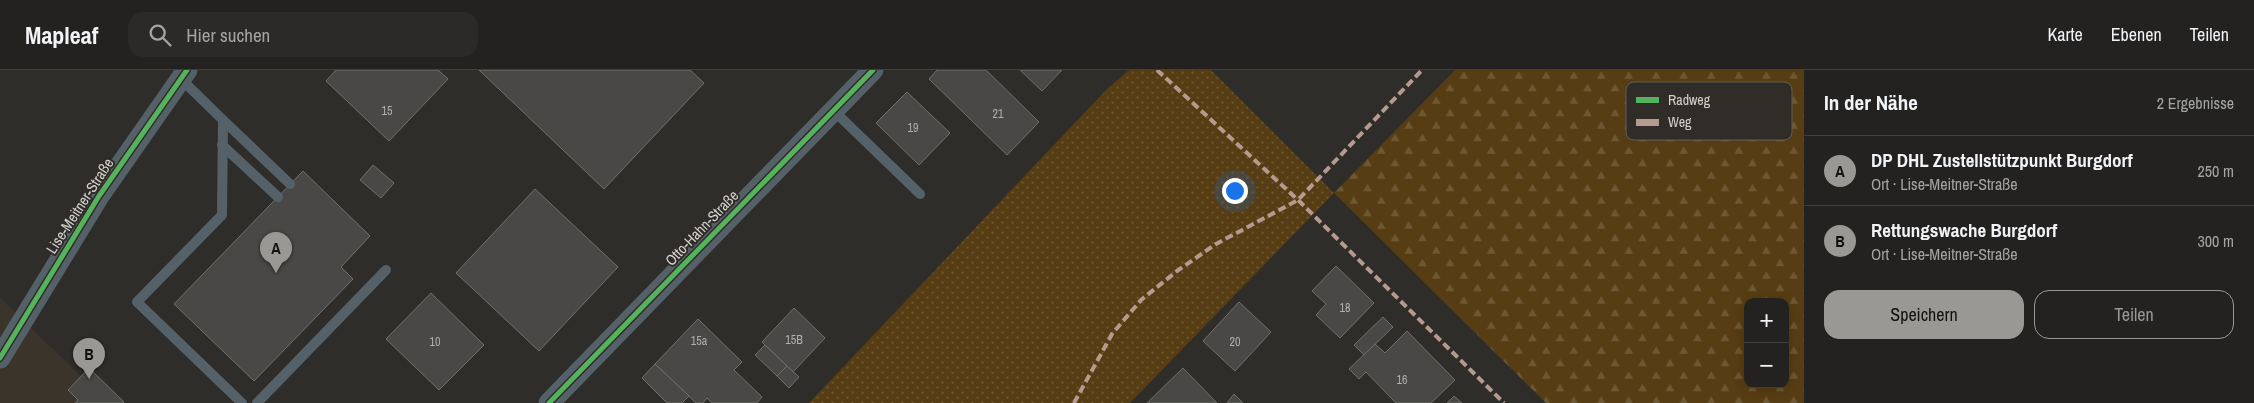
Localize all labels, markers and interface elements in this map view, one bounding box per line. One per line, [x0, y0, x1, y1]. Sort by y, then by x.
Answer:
search box [128, 12, 478, 57]
text: Mapleaf [25, 19, 98, 51]
icon: search [146, 21, 174, 49]
text: Hier suchen [186, 22, 270, 48]
text: Karte [2047, 22, 2083, 47]
text: Ebenen [2111, 22, 2162, 47]
text: Teilen [2190, 22, 2229, 47]
legend [1626, 82, 1792, 140]
text: In der Nähe [1824, 88, 1918, 117]
text: Radweg [1668, 91, 1711, 109]
text: 2 Ergebnisse [2157, 92, 2234, 114]
house number: 15 [382, 103, 393, 119]
house number: 21 [993, 106, 1004, 122]
text: Weg [1668, 113, 1692, 131]
house number: 19 [908, 120, 918, 136]
text: DP DHL Zustellstützpunkt Burgdorf [1871, 147, 2133, 173]
street label: Lise-Meitner-Straße [41, 154, 118, 258]
text: A [1835, 160, 1845, 182]
text: 250 m [2198, 160, 2234, 182]
text: Ort · Lise-Meitner-Straße [1871, 173, 2018, 195]
your location [1222, 178, 1248, 204]
street label: Otto-Hahn-Straße [660, 185, 743, 270]
text: Rettungswache Burgdorf [1871, 217, 2057, 243]
text: B [1835, 230, 1845, 252]
text: 300 m [2198, 230, 2234, 252]
pin: A [260, 232, 292, 273]
text: Ort · Lise-Meitner-Straße [1871, 243, 2018, 265]
button: Speichern [1824, 290, 2024, 339]
button: Teilen [2034, 290, 2234, 339]
map controls [1744, 298, 1789, 388]
button: + [1744, 298, 1789, 343]
house number: 18 [1340, 300, 1350, 316]
house number: 15B [785, 332, 803, 348]
house number: 15a [691, 333, 708, 349]
house number: 10 [430, 334, 440, 350]
house number: 20 [1230, 334, 1240, 350]
pin: B [73, 338, 105, 379]
button: − [1744, 343, 1789, 388]
house number: 16 [1397, 372, 1407, 388]

